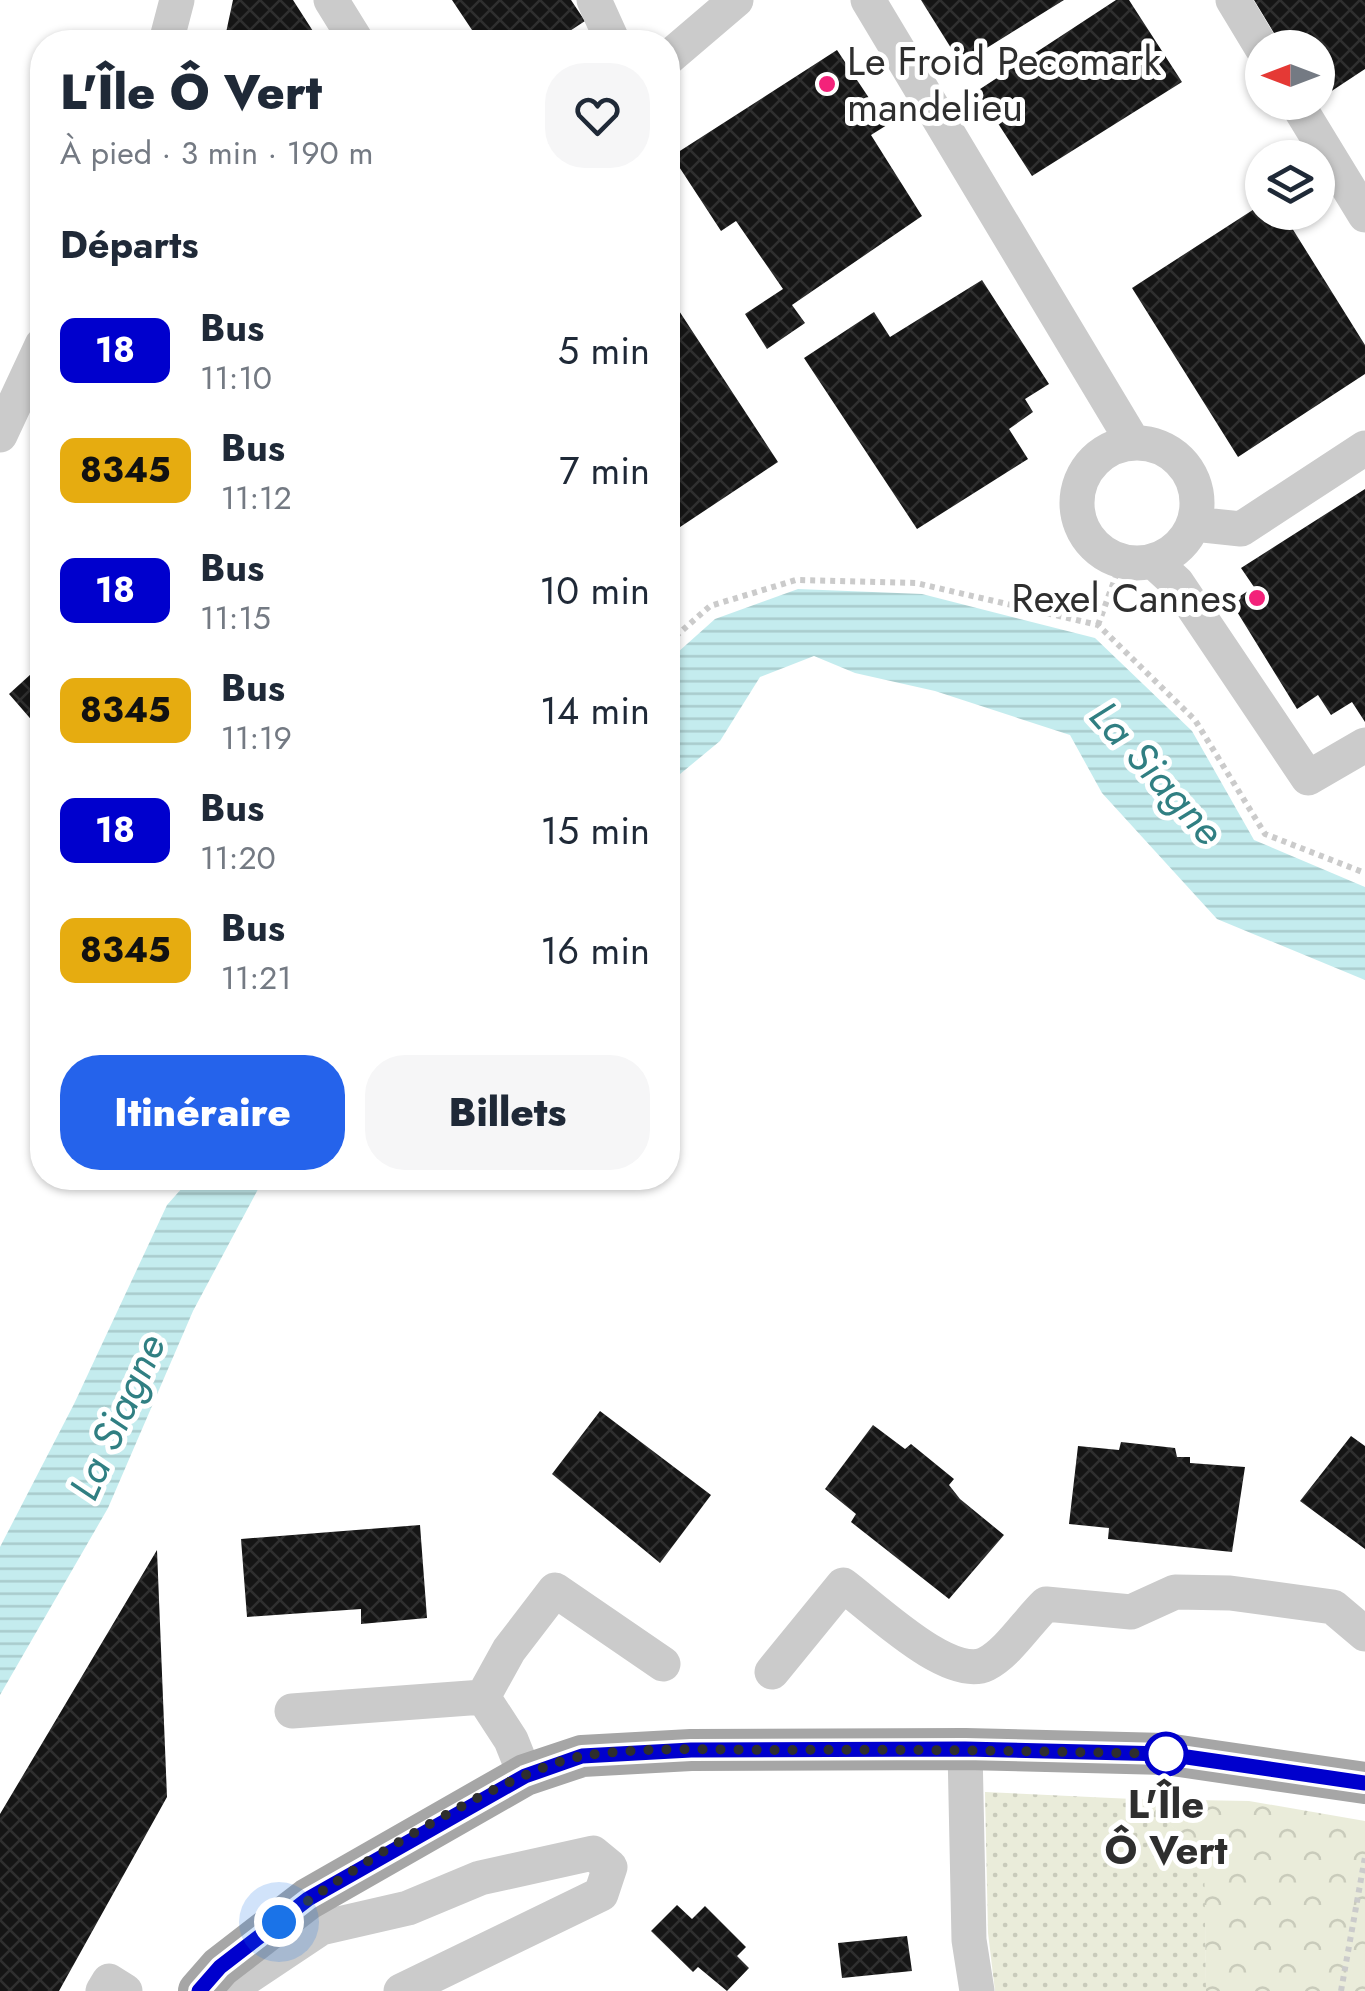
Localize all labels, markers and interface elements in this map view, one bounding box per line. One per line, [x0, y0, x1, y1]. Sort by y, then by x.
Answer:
north arrow [1245, 30, 1335, 120]
map controls [1245, 30, 1335, 230]
place label: Le Froid Pecomark mandelieu [847, 32, 1161, 136]
text: L'Île Ô Vert [60, 58, 322, 127]
button: heart [545, 63, 650, 168]
marker: Le Froid Pecomark mandelieu [816, 73, 838, 95]
text: À pied · 3 min · 190 m [60, 130, 373, 176]
button: layers [1245, 140, 1335, 230]
text: Départs [60, 217, 199, 272]
text: Bus [200, 300, 264, 355]
text: 5 min [558, 323, 650, 378]
text: 18 [95, 325, 135, 375]
text: 11:10 [200, 355, 272, 401]
text: Bus [221, 420, 285, 475]
text: 7 min [559, 443, 650, 498]
text: 8345 [80, 445, 171, 495]
text: 11:12 [221, 475, 292, 521]
text: Bus [200, 540, 264, 595]
text: 10 min [539, 563, 650, 618]
text: 18 [95, 565, 135, 615]
place label: Rexel Cannes [1011, 569, 1237, 627]
marker: Rexel Cannes [1246, 587, 1268, 609]
text: 11:15 [200, 595, 271, 641]
text: Bus [221, 660, 285, 715]
text: 14 min [540, 683, 650, 738]
text: 8345 [80, 685, 171, 735]
water label: La Siagne [1075, 687, 1239, 859]
text: 11:19 [221, 715, 292, 761]
text: Bus [200, 780, 264, 835]
text: 15 min [541, 803, 650, 858]
text: 18 [95, 805, 135, 855]
text: 11:20 [200, 835, 276, 881]
text: Bus [221, 900, 285, 955]
text: 16 min [540, 923, 650, 978]
text: 8345 [80, 925, 171, 975]
text: 11:21 [221, 955, 292, 1001]
button: Itinéraire [60, 1055, 345, 1170]
button: Billets [365, 1055, 650, 1170]
water label: La Siagne [53, 1324, 181, 1510]
marker: L'Île Ô Vert [1145, 1733, 1187, 1775]
place label: L'Île Ô Vert [1104, 1775, 1228, 1879]
your location [254, 1897, 304, 1947]

